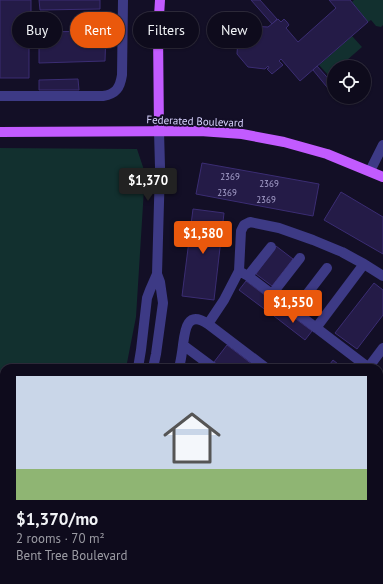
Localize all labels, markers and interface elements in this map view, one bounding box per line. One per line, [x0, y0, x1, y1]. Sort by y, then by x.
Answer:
chip: Buy [12, 12, 62, 48]
chip: Rent [70, 12, 125, 48]
chip: Filters [133, 12, 199, 48]
chip: New [207, 12, 262, 48]
map controls [327, 60, 371, 104]
button: locate [327, 60, 371, 104]
street label: Federated Boulevard [146, 112, 244, 130]
pin: $1,370 [115, 168, 181, 202]
house number: 2369 [220, 171, 240, 182]
text: $1,370 [128, 172, 168, 189]
house number: 2369 [259, 178, 279, 189]
house number: 2369 [217, 187, 237, 198]
house number: 2369 [256, 194, 276, 205]
pin: $1,580 [170, 221, 236, 255]
text: $1,580 [183, 225, 223, 242]
pin: $1,550 [260, 290, 326, 324]
text: $1,550 [273, 294, 313, 311]
icon: home [156, 402, 228, 474]
text: $1,370/mo [16, 508, 98, 530]
text: 2 rooms · 70 m² [16, 530, 105, 547]
text: Bent Tree Boulevard [16, 547, 127, 564]

